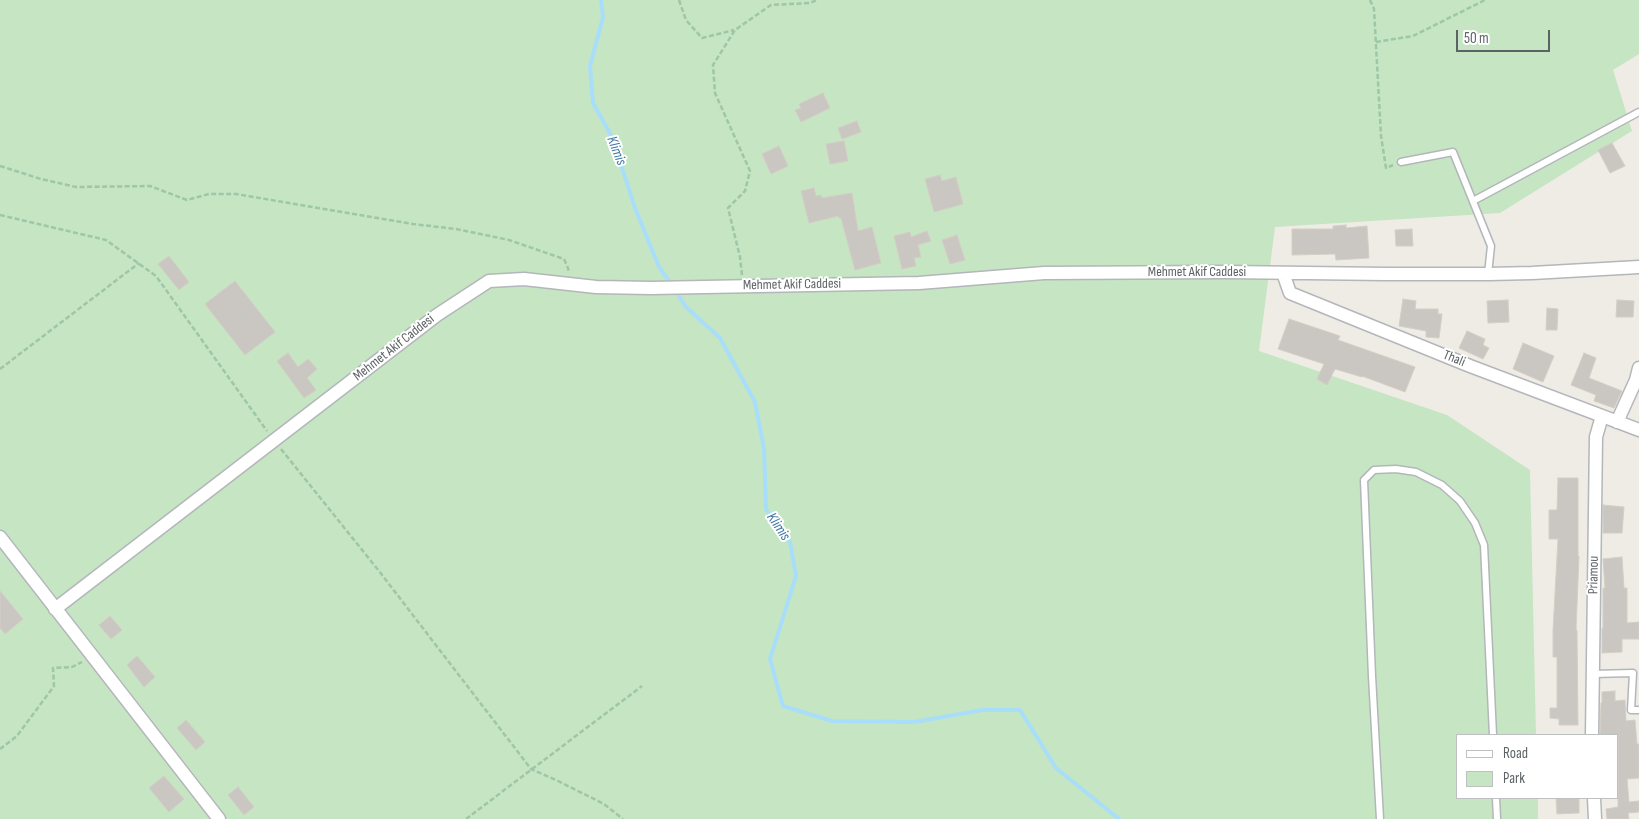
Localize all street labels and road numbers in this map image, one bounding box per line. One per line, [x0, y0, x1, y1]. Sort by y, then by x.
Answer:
street label: Mehmet Akif Caddesi [1148, 264, 1246, 280]
street label: Mehmet Akif Caddesi [743, 276, 841, 294]
street label: Mehmet Akif Caddesi [350, 311, 438, 385]
street label: Thali [1440, 347, 1468, 371]
street label: Priamou [1585, 556, 1603, 594]

